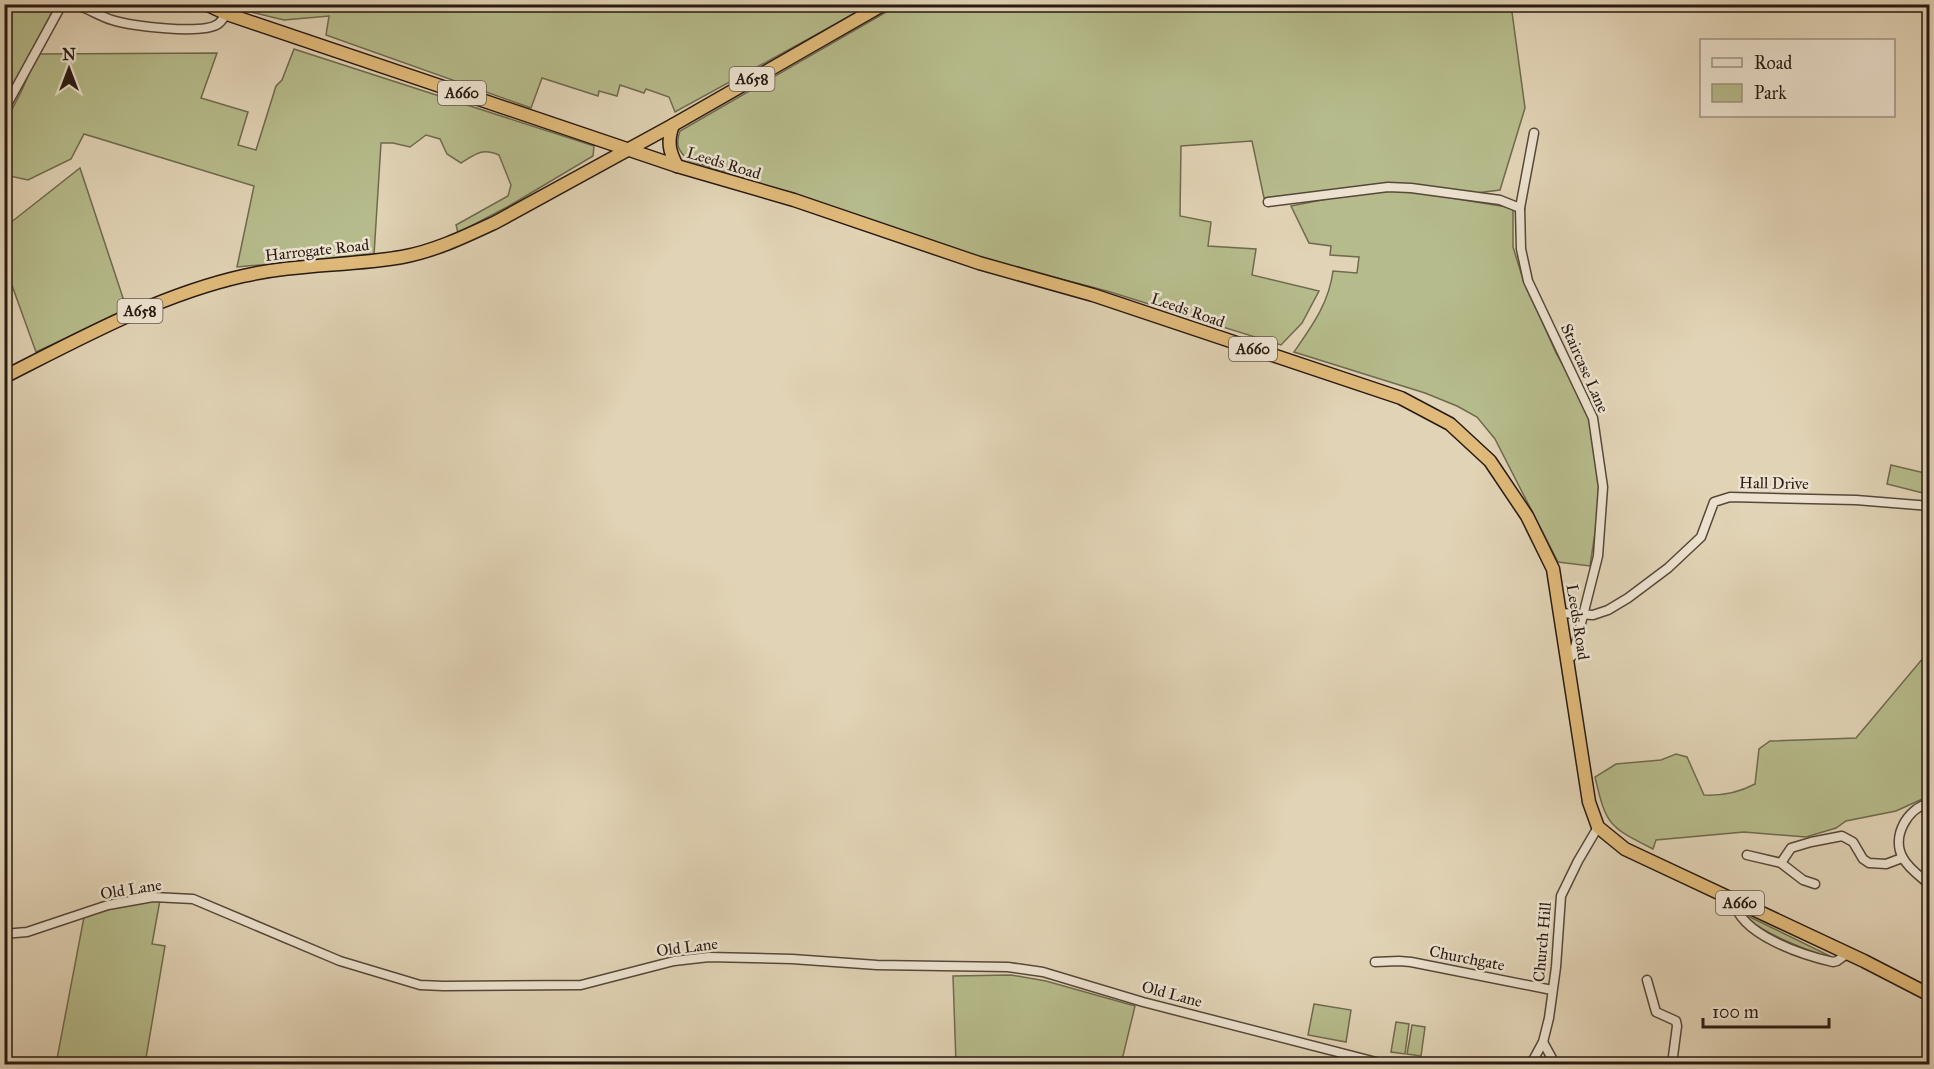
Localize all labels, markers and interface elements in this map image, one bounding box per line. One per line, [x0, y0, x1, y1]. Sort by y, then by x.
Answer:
north arrow [39, 39, 99, 99]
legend [1700, 39, 1895, 117]
text: N [62, 45, 76, 64]
text: Road [1754, 52, 1792, 74]
road number: A658 [730, 67, 774, 91]
road number: A660 [438, 81, 486, 105]
text: Park [1754, 82, 1787, 104]
street label: Leeds Road [685, 143, 763, 183]
street label: Harrogate Road [264, 235, 370, 266]
street label: Leeds Road [1149, 289, 1227, 331]
road number: A658 [118, 299, 162, 323]
street label: Staircase Lane [1557, 321, 1613, 416]
road number: A660 [1229, 337, 1277, 361]
street label: Hall Drive [1739, 473, 1809, 493]
street label: Leeds Road [1563, 583, 1593, 661]
street label: Old Lane [99, 875, 163, 903]
road number: A660 [1716, 891, 1764, 915]
street label: Church Hill [1529, 901, 1555, 983]
street label: Old Lane [655, 934, 719, 960]
street label: Churchgate [1428, 941, 1507, 976]
street label: Old Lane [1140, 977, 1205, 1011]
scale bar [1703, 991, 1829, 1029]
text: 100 m [1712, 1001, 1759, 1023]

